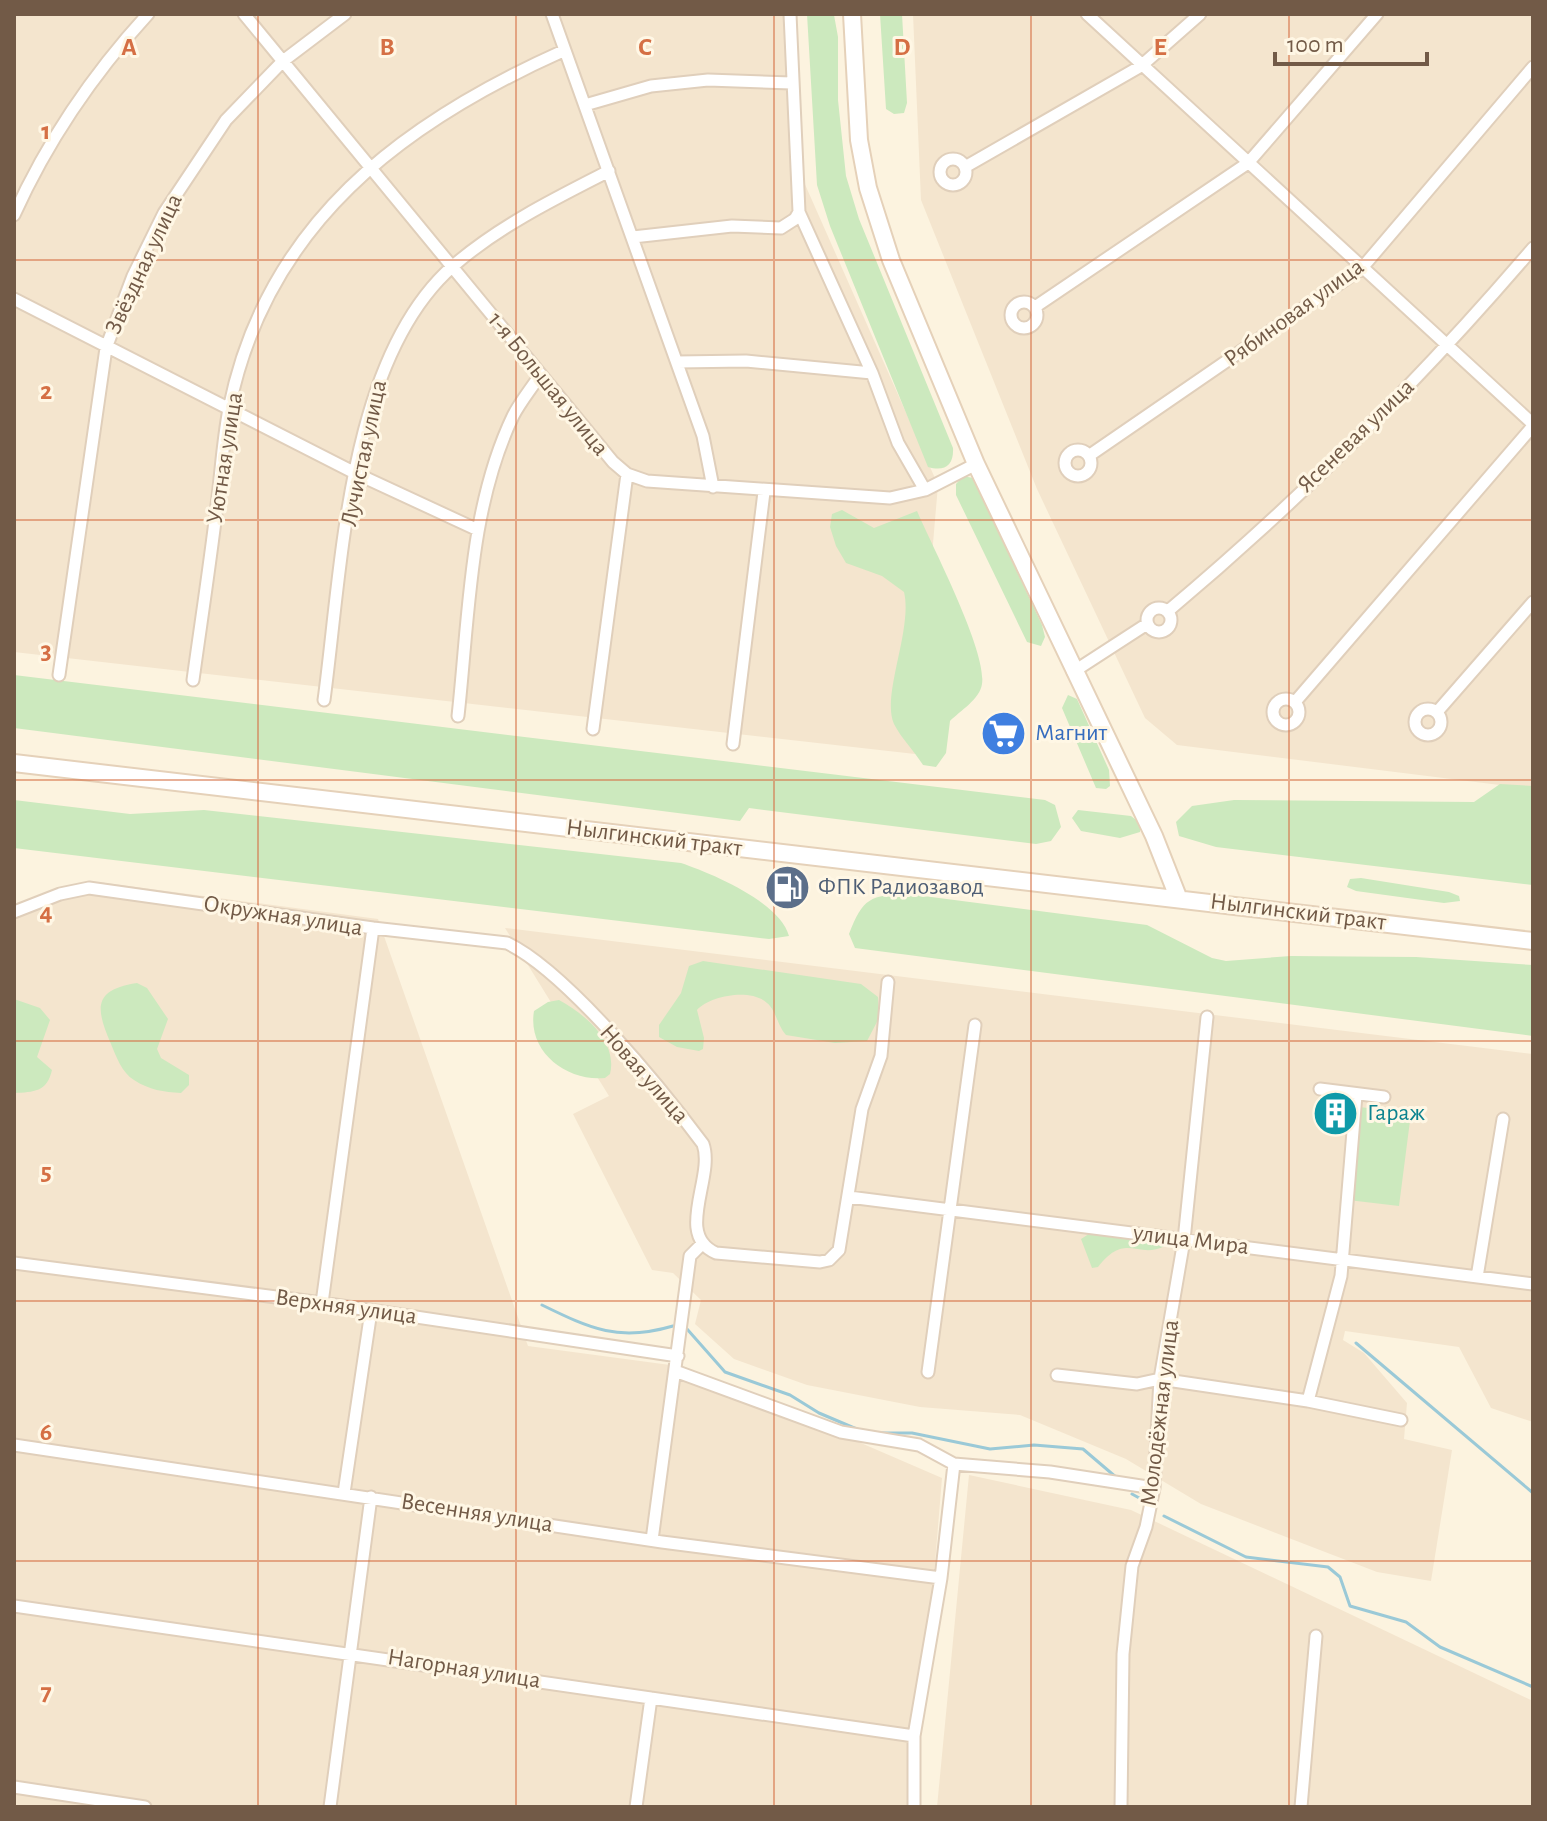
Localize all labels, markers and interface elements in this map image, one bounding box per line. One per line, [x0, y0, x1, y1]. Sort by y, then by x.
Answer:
scale bar [1275, 16, 1427, 66]
text: 100 m [1287, 33, 1344, 57]
text: A [121, 34, 137, 60]
text: B [379, 34, 395, 60]
text: C [638, 34, 652, 60]
text: D [893, 34, 911, 60]
text: E [1153, 34, 1167, 60]
text: 1 [41, 118, 51, 144]
street label: Звёздная улица [101, 190, 187, 338]
street label: Рябиновая улица [1220, 254, 1368, 372]
street label: 1-я Большая улица [483, 308, 613, 460]
street label: Ясеневая улица [1293, 375, 1419, 497]
text: 2 [40, 378, 52, 404]
street label: Лучистая улица [337, 378, 391, 528]
street label: Уютная улица [203, 390, 247, 525]
text: 3 [40, 638, 52, 664]
supermarket icon: Магнит [980, 709, 1028, 757]
place label: Магнит [1035, 721, 1107, 745]
street label: Нылгинский тракт [565, 815, 744, 861]
fuel station icon: ФПК Радиозавод [763, 863, 811, 911]
place label: ФПК Радиозавод [818, 875, 984, 899]
street label: Нылгинский тракт [1209, 889, 1388, 935]
street label: Окружная улица [202, 892, 364, 940]
text: 4 [39, 899, 53, 925]
street label: Новая улица [595, 1020, 693, 1128]
building icon: Гараж [1312, 1089, 1360, 1137]
place label: Гараж [1367, 1101, 1425, 1125]
text: 5 [40, 1159, 52, 1185]
street label: улица Мира [1131, 1221, 1250, 1259]
street label: Верхняя улица [274, 1285, 418, 1329]
street label: Молодёжная улица [1137, 1318, 1183, 1508]
text: 6 [40, 1419, 52, 1445]
street label: Весенняя улица [399, 1489, 555, 1537]
street label: Нагорная улица [386, 1645, 542, 1693]
text: 7 [40, 1679, 52, 1705]

